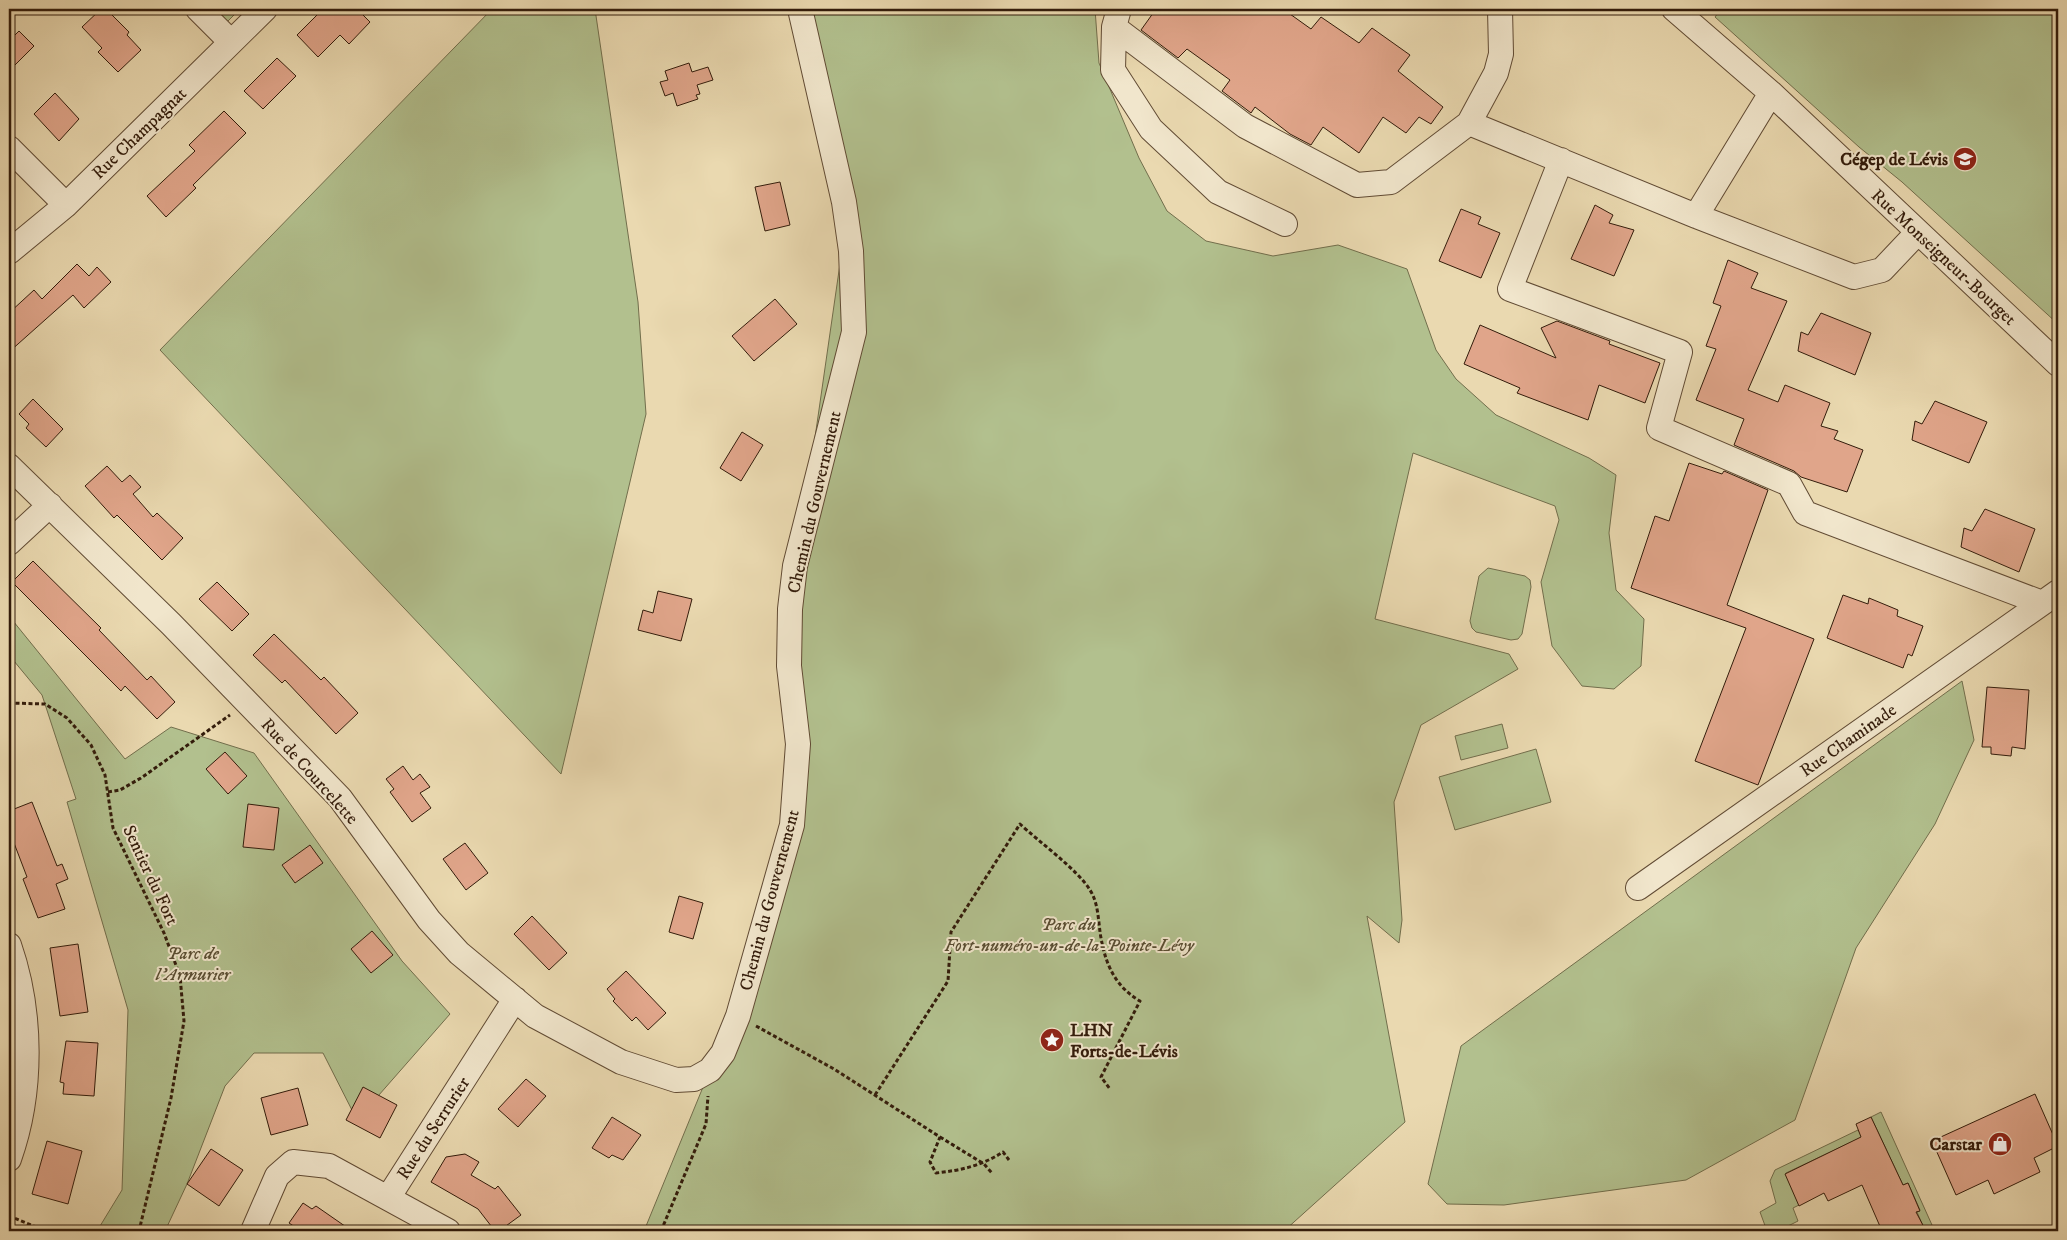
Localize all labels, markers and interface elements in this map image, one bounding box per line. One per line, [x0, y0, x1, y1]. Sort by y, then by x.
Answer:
street label: Rue Champagnat [88, 83, 192, 184]
school or university icon: Cégep de Lévis [1952, 146, 1978, 172]
place label: Cégep de Lévis [1840, 149, 1948, 171]
street label: Rue Monseigneur-Bourget [1866, 185, 2021, 331]
street label: Chemin du Gouvernement [783, 409, 847, 596]
street label: Rue Chaminade [1796, 699, 1901, 782]
street label: Rue de Courcelette [256, 714, 363, 829]
street label: Chemin du Gouvernement [735, 807, 805, 993]
street label: Sentier du Fort [117, 822, 183, 929]
park label: Parc du Fort-numéro-un-de-la-Pointe-Lévy [944, 914, 1195, 957]
park label: Parc de l'Armurier [155, 943, 232, 986]
place label: LHN Forts-de-Lévis [1070, 1020, 1178, 1063]
place icon: LHN Forts-de-Lévis [1039, 1027, 1065, 1053]
street label: Rue du Serrurier [392, 1073, 475, 1184]
shop icon: Carstar [1987, 1131, 2013, 1157]
place label: Carstar [1930, 1134, 1982, 1156]

